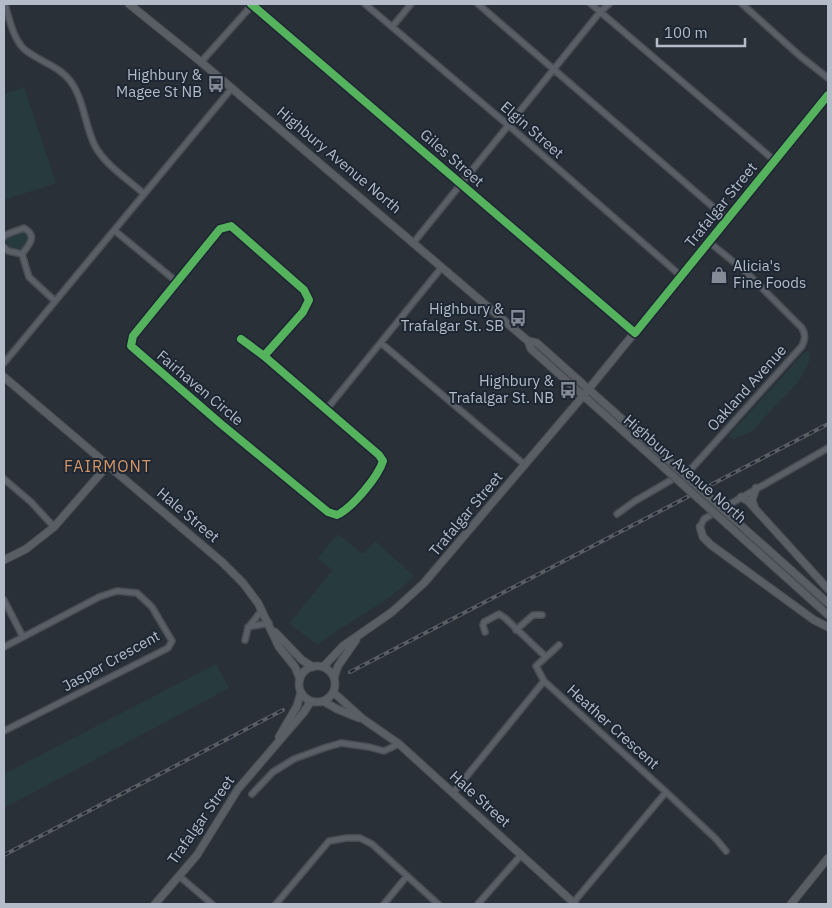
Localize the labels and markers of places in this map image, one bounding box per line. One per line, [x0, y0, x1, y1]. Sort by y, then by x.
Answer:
place label: Highbury & Magee St NB [116, 65, 203, 101]
bus stop icon: Highbury & Magee St NB [206, 74, 226, 94]
place label: Alicia's Fine Foods [733, 256, 806, 292]
shop icon: Alicia's Fine Foods [709, 265, 729, 285]
place label: Highbury & Trafalgar St. SB [401, 299, 505, 335]
bus stop icon: Highbury & Trafalgar St. SB [508, 308, 528, 328]
place label: Highbury & Trafalgar St. NB [449, 371, 555, 407]
bus stop icon: Highbury & Trafalgar St. NB [558, 380, 578, 400]

